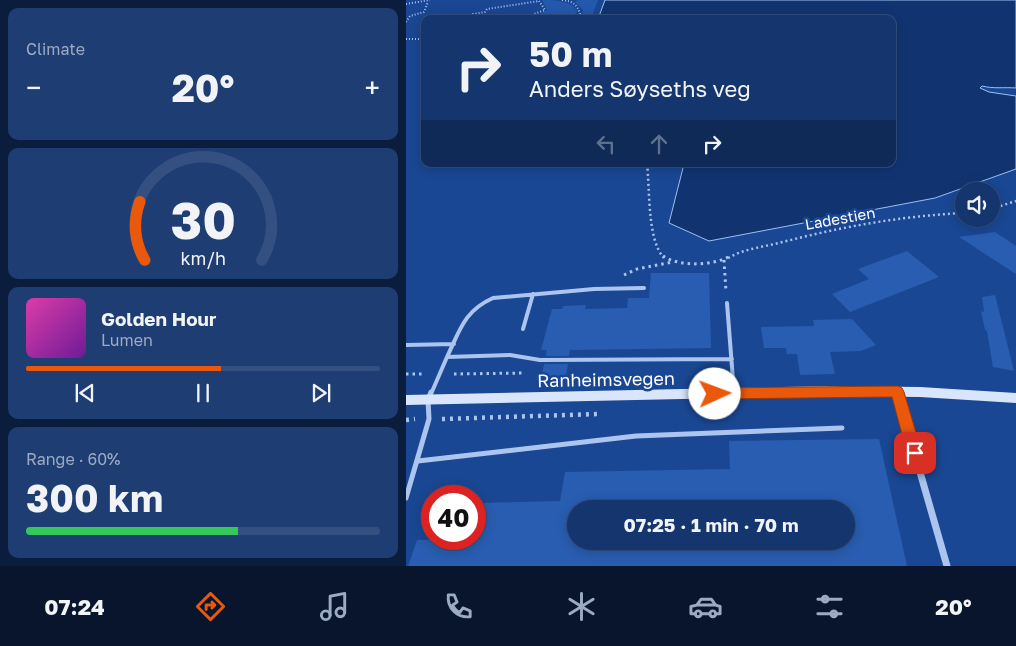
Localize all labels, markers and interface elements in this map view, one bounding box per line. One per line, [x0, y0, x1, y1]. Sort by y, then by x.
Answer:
text: 50 m [529, 33, 612, 75]
icon: right [446, 35, 511, 100]
text: Climate [26, 39, 85, 59]
text: 20° [172, 65, 234, 110]
text: − [26, 71, 41, 104]
text: + [365, 71, 380, 104]
text: Anders Søyseths veg [529, 75, 751, 102]
icon: left [592, 130, 620, 158]
icon: ahead [645, 130, 673, 158]
icon: right [698, 130, 726, 158]
map controls [955, 182, 1000, 227]
button: sound [955, 182, 1000, 227]
text: 30 [170, 188, 236, 250]
street label: Ladestien [803, 203, 877, 233]
text: km/h [180, 247, 226, 269]
text: Golden Hour [101, 307, 216, 330]
text: Lumen [101, 330, 153, 350]
street label: Ranheimsvegen [537, 367, 675, 391]
position arrow [688, 367, 740, 419]
icon: previous [71, 379, 99, 407]
icon: pause [189, 379, 217, 407]
icon: next [307, 379, 335, 407]
pin [894, 432, 936, 474]
icon: arrive [901, 439, 929, 467]
text: Range · 60% [26, 449, 121, 469]
text: 300 km [26, 475, 163, 520]
speed limit sign: 40 [421, 485, 486, 550]
text: 07:25 · 1 min · 70 m [623, 513, 799, 536]
icon: directions [193, 589, 228, 624]
icon: music [317, 589, 352, 624]
icon: phone [441, 589, 476, 624]
icon: climate [564, 589, 599, 624]
icon: car [688, 589, 723, 624]
icon: filters [812, 589, 847, 624]
text: 07:24 [44, 593, 105, 620]
text: 20° [935, 593, 972, 620]

